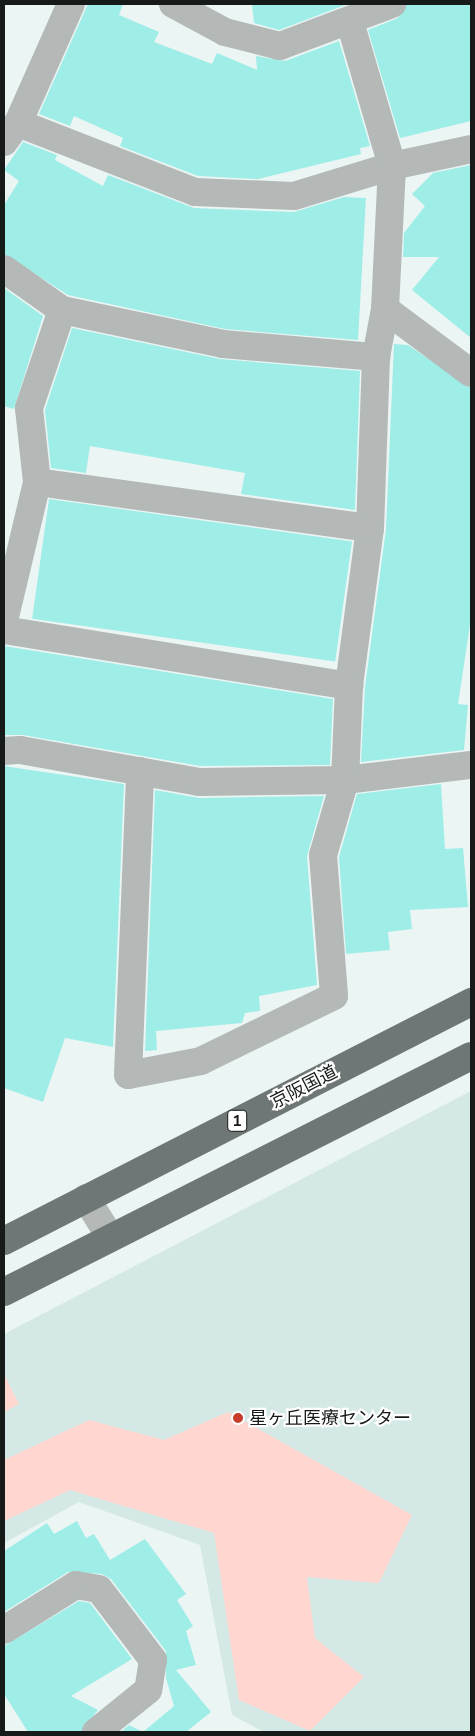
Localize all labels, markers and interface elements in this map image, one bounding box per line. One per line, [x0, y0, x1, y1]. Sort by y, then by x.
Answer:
street label: 京阪国道 [267, 1061, 341, 1113]
road number: 1 [227, 1108, 247, 1134]
place label: 星ヶ丘医療センター [249, 1407, 411, 1429]
marker: 星ヶ丘医療センター [231, 1411, 245, 1425]

